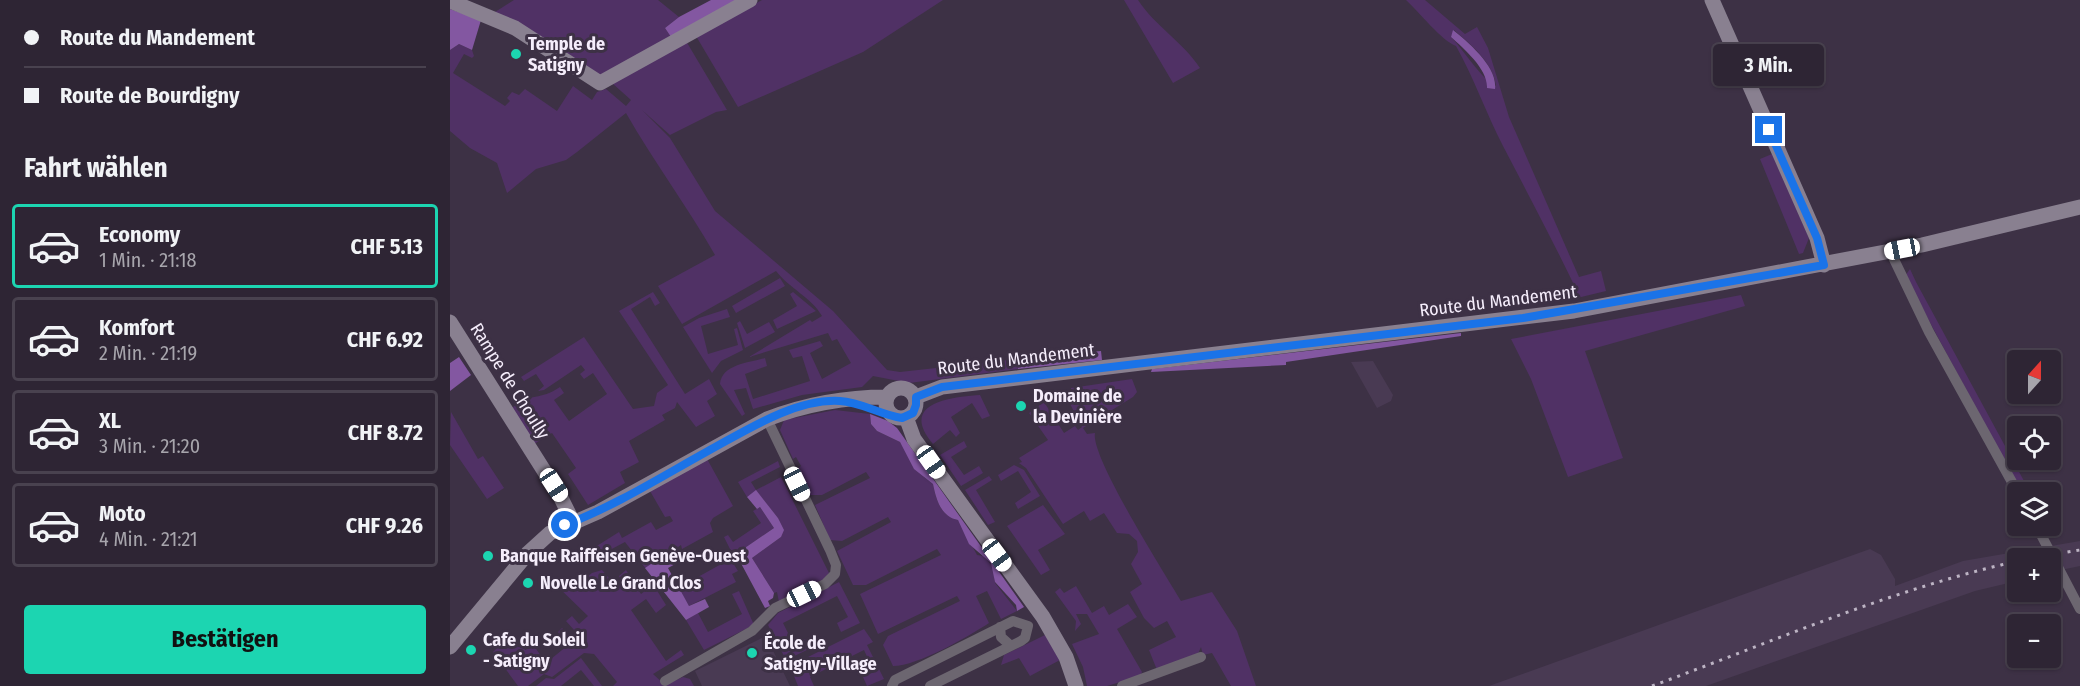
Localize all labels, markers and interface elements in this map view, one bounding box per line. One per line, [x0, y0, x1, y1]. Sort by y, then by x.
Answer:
text: Route du Mandement [60, 24, 255, 51]
place label: Temple de Satigny [528, 33, 605, 76]
callout: 3 Min. [1714, 43, 1824, 85]
marker: Temple de Satigny [509, 47, 523, 61]
text: 3 Min. [1744, 53, 1793, 77]
text: Route de Bourdigny [60, 82, 239, 109]
route end [1755, 116, 1782, 143]
text: Fahrt wählen [24, 152, 168, 184]
icon: car [27, 219, 81, 273]
text: Economy [99, 221, 180, 248]
text: CHF 5.13 [351, 233, 423, 260]
car [1883, 237, 1921, 261]
text: 1 Min. · 21:18 [99, 248, 197, 272]
street label: Route du Mandement [1418, 280, 1578, 322]
icon: car [27, 312, 81, 366]
text: Komfort [99, 314, 174, 341]
street label: Rampe de Choully [466, 319, 554, 443]
text: CHF 6.92 [347, 326, 423, 353]
street label: Route du Mandement [936, 338, 1096, 380]
text: 2 Min. · 21:19 [99, 341, 197, 365]
north arrow [2007, 350, 2061, 404]
map controls [2007, 350, 2061, 668]
place label: Domaine de la Devinière [1033, 385, 1122, 428]
marker: Domaine de la Devinière [1014, 399, 1028, 413]
icon: car [27, 405, 81, 459]
text: XL [99, 407, 121, 434]
button: locate [2007, 416, 2061, 470]
text: CHF 8.72 [348, 419, 423, 446]
text: 3 Min. · 21:20 [99, 434, 200, 458]
car [913, 442, 949, 482]
car [781, 464, 813, 504]
car [537, 465, 571, 505]
button: layers [2007, 482, 2061, 536]
icon: car [27, 498, 81, 552]
text: Moto [99, 500, 146, 527]
route start [551, 511, 578, 538]
text: CHF 9.26 [346, 512, 423, 539]
text: 4 Min. · 21:21 [99, 527, 198, 551]
car [979, 535, 1015, 575]
place label: Banque Raiffeisen Genève-Ouest [500, 545, 747, 567]
button: + [2007, 548, 2061, 602]
marker: Banque Raiffeisen Genève-Ouest [481, 549, 495, 563]
place label: Novelle Le Grand Clos [540, 572, 701, 594]
marker: Novelle Le Grand Clos [521, 576, 535, 590]
car [784, 578, 824, 610]
button: Bestätigen [24, 605, 426, 674]
button: − [2007, 614, 2061, 668]
place label: Cafe du Soleil - Satigny [483, 629, 585, 672]
place label: École de Satigny-Village [764, 631, 877, 675]
marker: Cafe du Soleil - Satigny [464, 643, 478, 657]
marker: École de Satigny-Village [745, 646, 759, 660]

